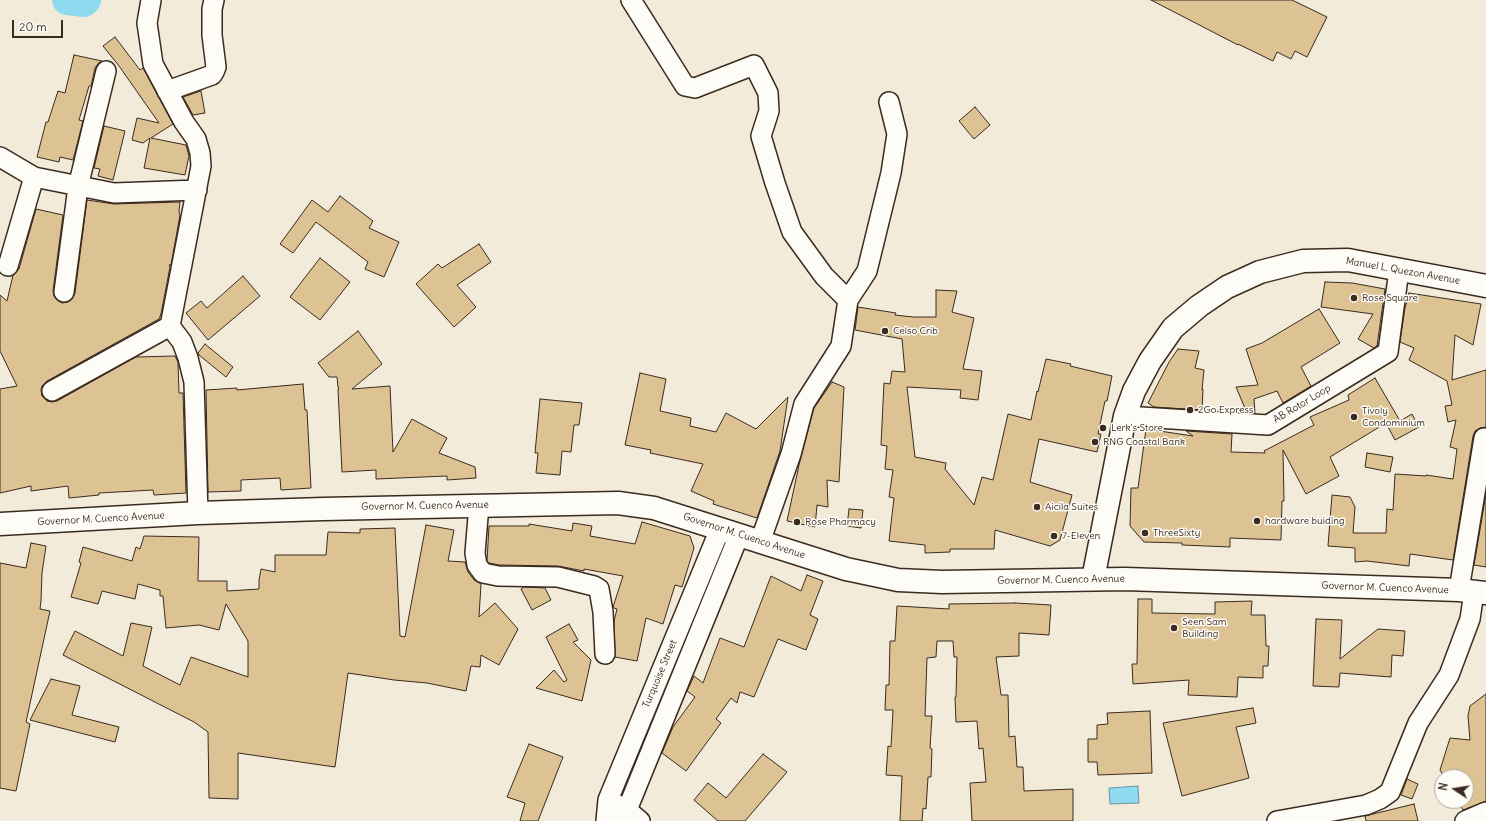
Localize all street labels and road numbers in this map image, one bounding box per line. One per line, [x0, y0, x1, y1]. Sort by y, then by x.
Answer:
street label: Manuel L. Quezon Avenue [1345, 255, 1461, 287]
street label: AB Rotor Loop [1271, 382, 1333, 426]
street label: Governor M. Cuenco Avenue [361, 499, 489, 513]
street label: Governor M. Cuenco Avenue [37, 510, 165, 528]
street label: Governor M. Cuenco Avenue [682, 511, 806, 561]
street label: Governor M. Cuenco Avenue [997, 573, 1125, 587]
street label: Governor M. Cuenco Avenue [1321, 580, 1449, 596]
street label: Turquoise Street [640, 638, 680, 710]

